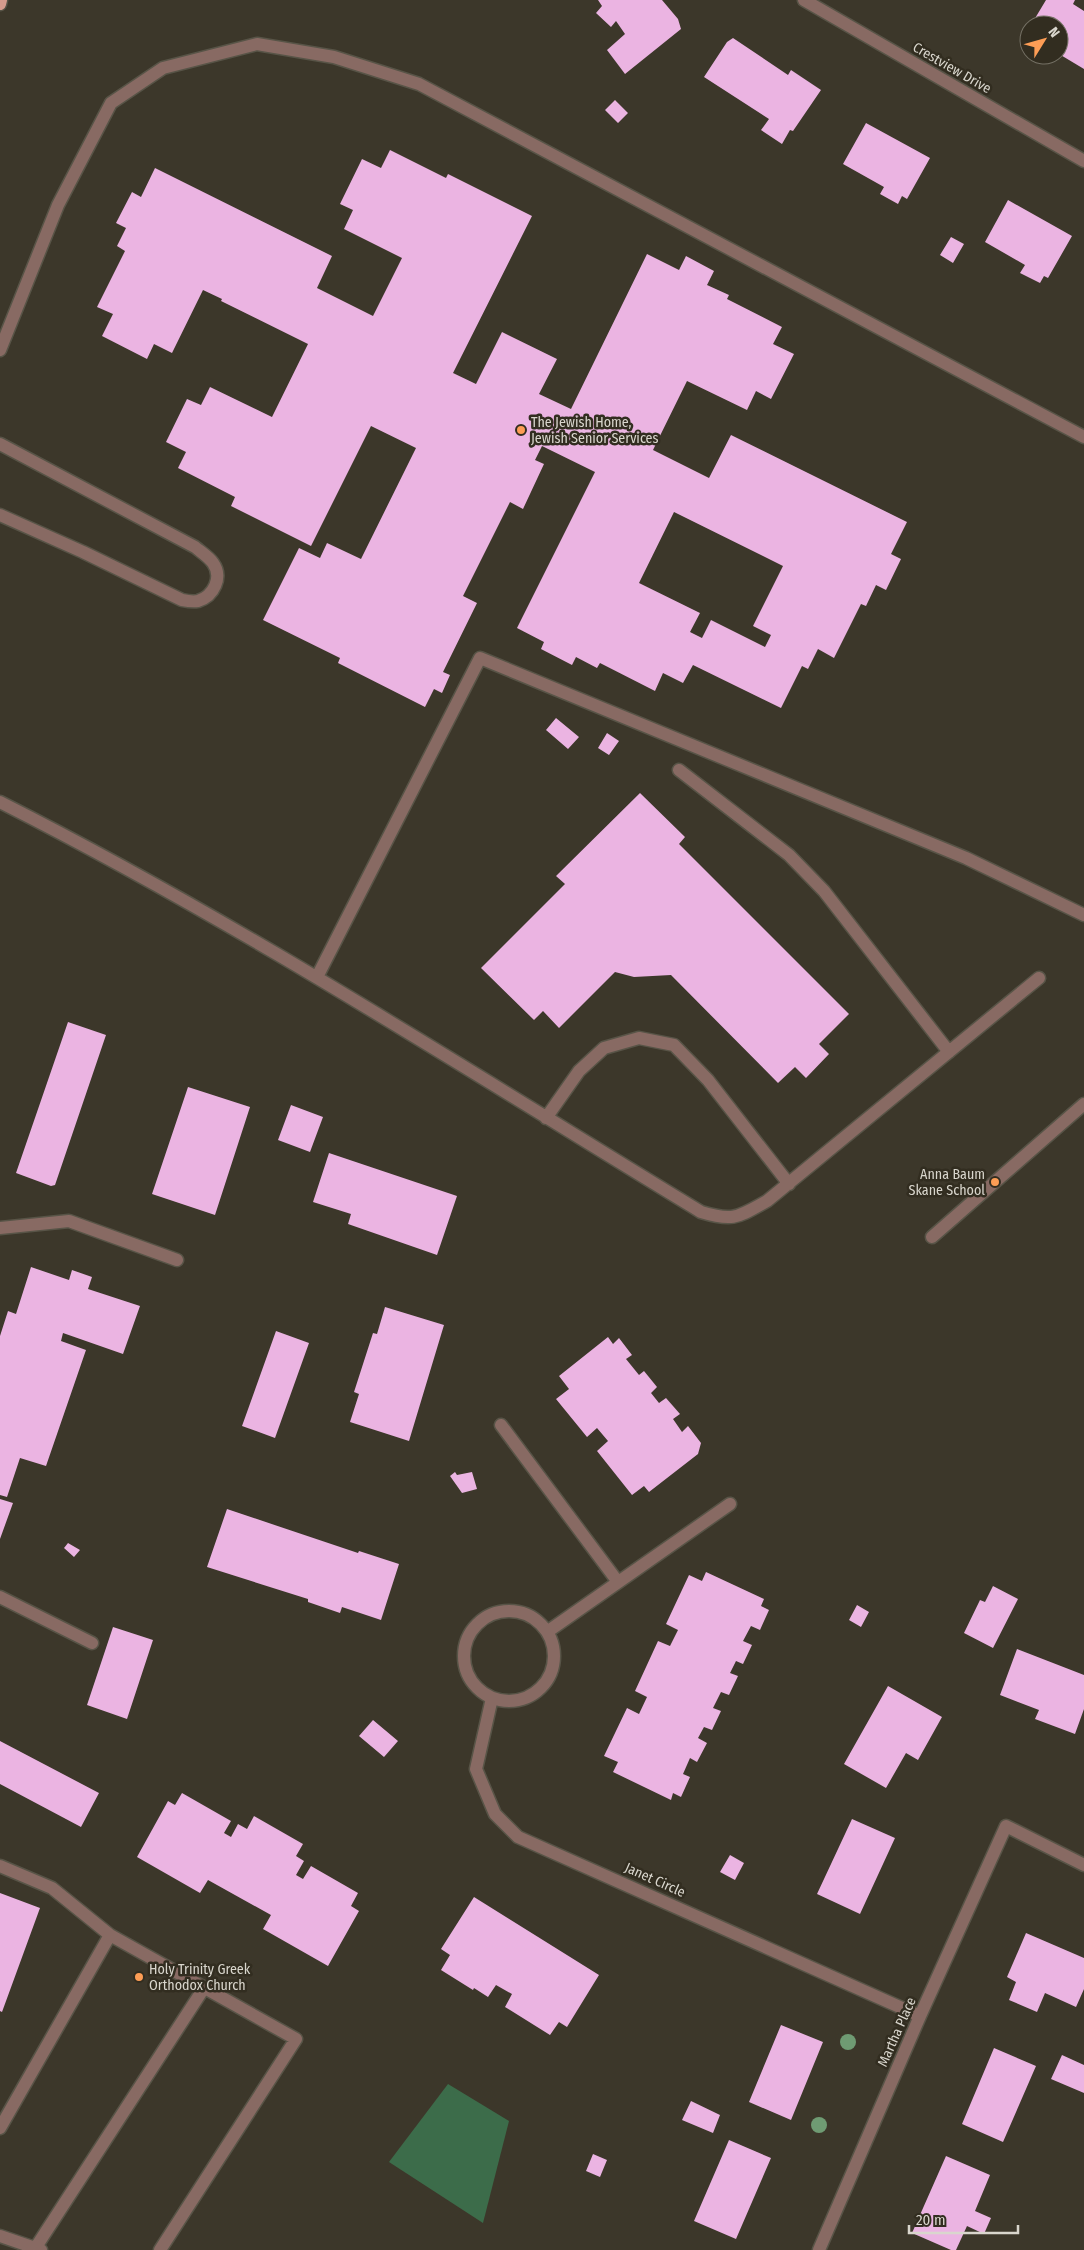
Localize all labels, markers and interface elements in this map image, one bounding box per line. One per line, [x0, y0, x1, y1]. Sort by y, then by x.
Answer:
north arrow [1019, 15, 1069, 65]
text: N [1045, 24, 1063, 41]
street label: Crestview Drive [910, 39, 994, 97]
place label: The Jewish Home, Jewish Senior Services [531, 414, 659, 447]
marker: The Jewish Home, Jewish Senior Services [515, 424, 527, 436]
place label: Anna Baum Skane School [909, 1166, 985, 1199]
marker: Anna Baum Skane School [989, 1176, 1001, 1188]
street label: Janet Circle [622, 1859, 688, 1901]
place label: Holy Trinity Greek Orthodox Church [149, 1961, 251, 1994]
marker: Holy Trinity Greek Orthodox Church [133, 1971, 145, 1983]
street label: Martha Place [874, 1995, 920, 2069]
scale bar [909, 2202, 1018, 2234]
text: 20 m [916, 2211, 946, 2229]

